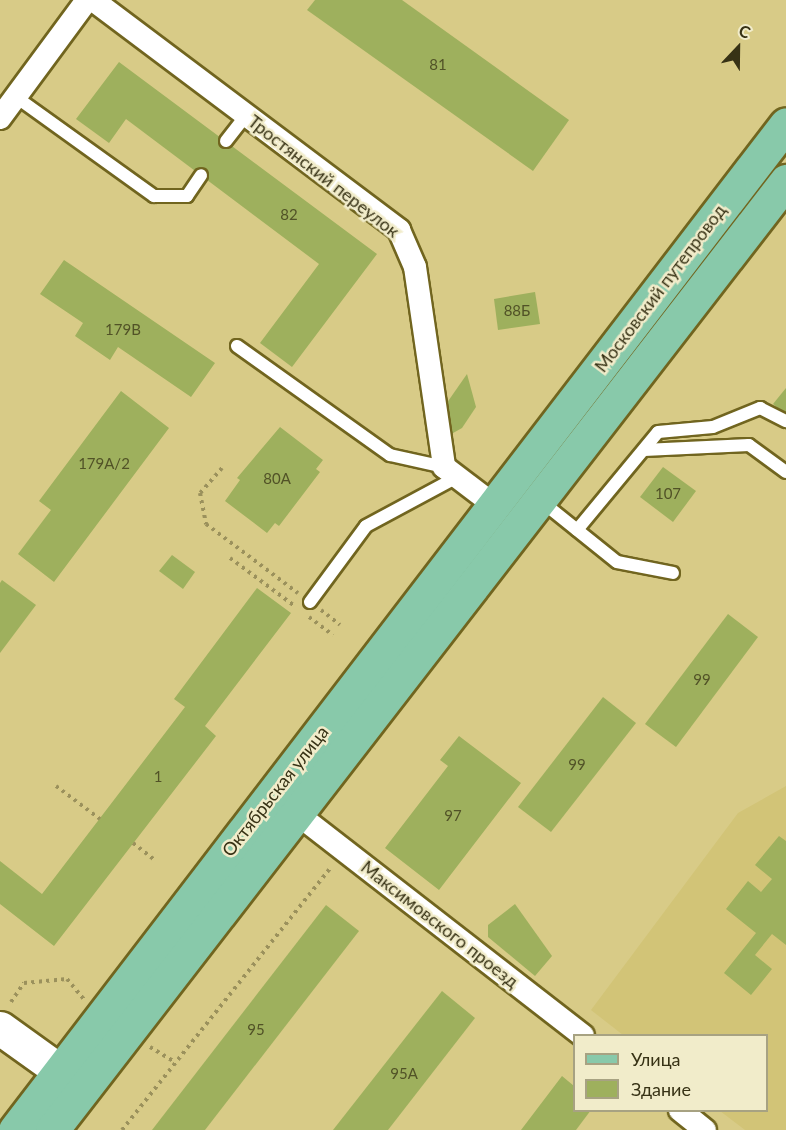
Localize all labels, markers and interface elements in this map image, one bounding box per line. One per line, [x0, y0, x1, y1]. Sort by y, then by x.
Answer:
north arrow [708, 18, 768, 78]
text: С [736, 20, 753, 42]
house number: 81 [429, 56, 447, 74]
street label: Тростянский переулок [244, 110, 404, 242]
street label: Московский путепровод [590, 200, 730, 376]
house number: 82 [280, 206, 298, 224]
house number: 88Б [504, 302, 530, 320]
house number: 179В [105, 321, 141, 339]
house number: 179А/2 [78, 455, 130, 473]
house number: 80А [263, 470, 291, 488]
house number: 107 [655, 485, 681, 503]
house number: 99 [693, 671, 711, 689]
street label: Октябрьская улица [217, 721, 333, 861]
house number: 99 [568, 756, 586, 774]
house number: 1 [154, 768, 162, 786]
house number: 97 [444, 807, 462, 825]
street label: Максимовского проезд [357, 856, 523, 992]
house number: 95 [247, 1021, 265, 1039]
legend [573, 1034, 768, 1112]
text: Улица [631, 1048, 681, 1070]
house number: 95А [390, 1065, 418, 1083]
text: Здание [631, 1078, 691, 1100]

